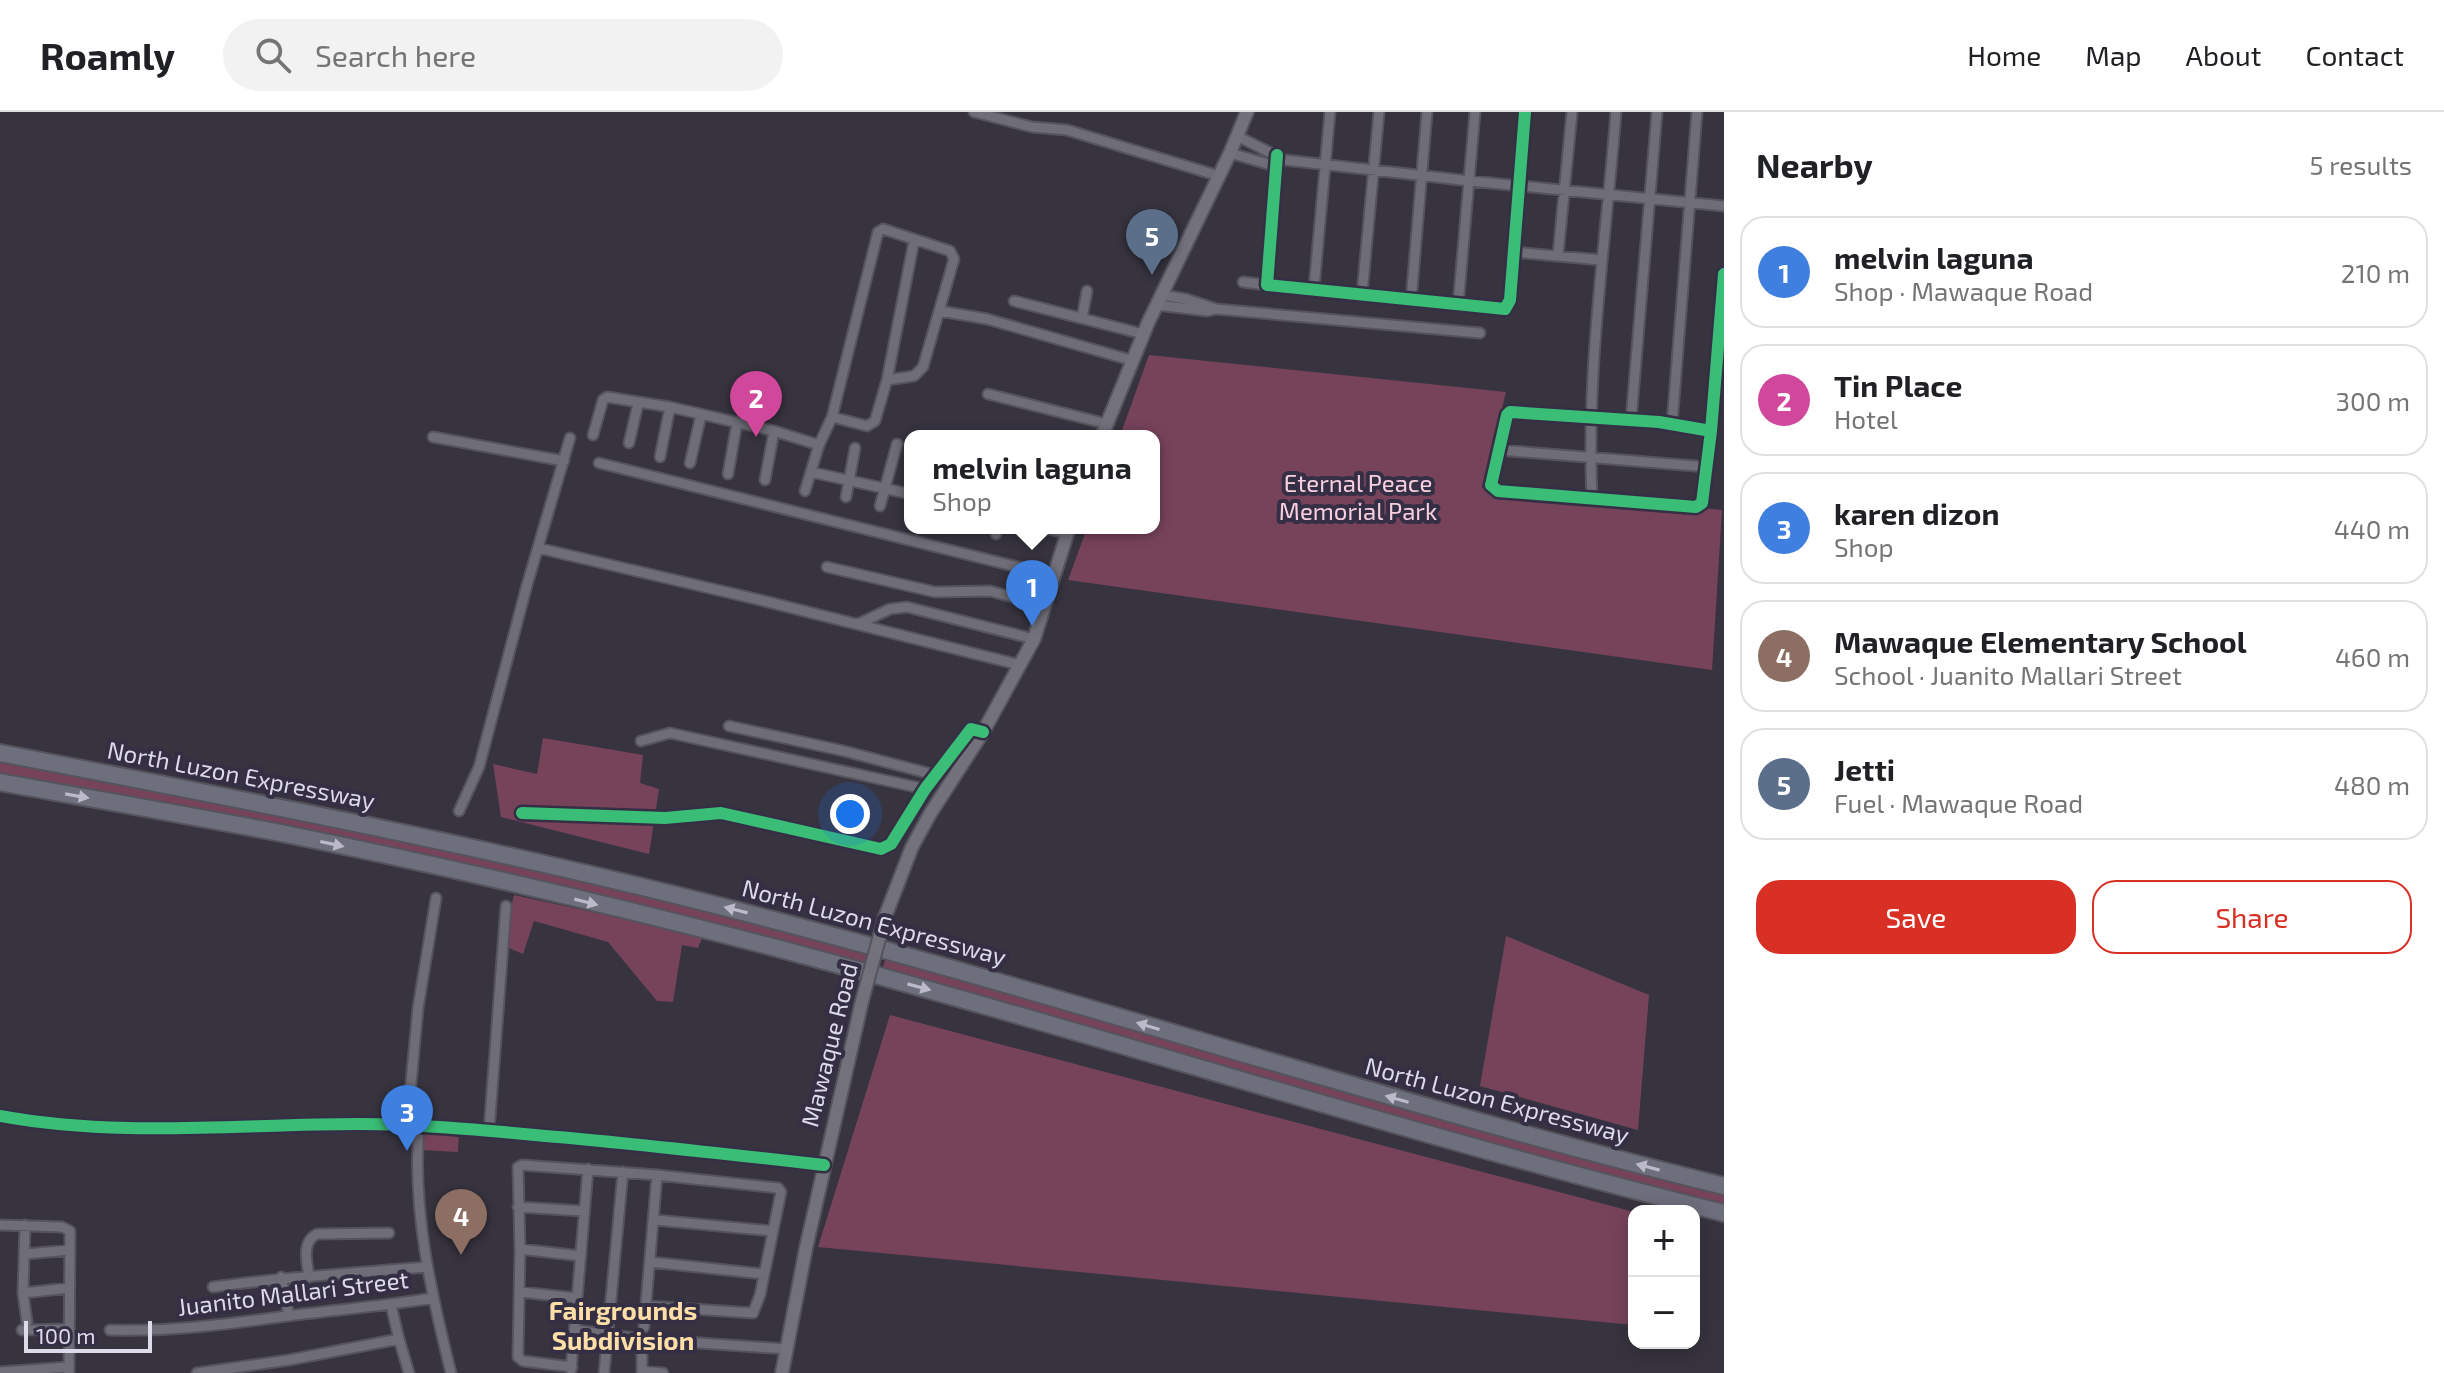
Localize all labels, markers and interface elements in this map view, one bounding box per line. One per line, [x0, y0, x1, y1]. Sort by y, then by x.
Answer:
search box [223, 19, 783, 91]
text: Roamly [40, 32, 175, 78]
icon: search [251, 33, 295, 77]
text: Search here [315, 37, 476, 73]
text: Home [1967, 38, 2041, 72]
text: Map [2085, 38, 2142, 72]
text: About [2186, 38, 2261, 72]
text: Contact [2305, 38, 2404, 72]
text: Nearby [1756, 144, 1873, 185]
text: 5 results [2310, 149, 2412, 180]
pin: 5 [1126, 209, 1178, 275]
text: melvin laguna [1834, 239, 2034, 275]
text: 1 [1778, 257, 1790, 288]
text: 210 m [2341, 257, 2410, 288]
text: Shop · Mawaque Road [1834, 275, 2093, 306]
text: Tin Place [1834, 367, 1962, 403]
pin: 2 [730, 371, 782, 437]
text: 2 [1776, 385, 1792, 416]
text: 300 m [2336, 385, 2410, 416]
text: Hotel [1834, 403, 1898, 434]
popup [904, 430, 1160, 534]
text: melvin laguna [932, 449, 1132, 485]
park label: Eternal Peace Memorial Park [1279, 468, 1437, 525]
text: Shop [932, 485, 992, 516]
text: karen dizon [1834, 495, 1999, 531]
text: 3 [1777, 513, 1791, 544]
text: 440 m [2334, 513, 2410, 544]
text: Shop [1834, 531, 1894, 562]
pin: 1 [1006, 560, 1058, 626]
text: Mawaque Elementary School [1834, 623, 2247, 659]
text: 4 [1776, 641, 1792, 672]
text: 460 m [2335, 641, 2410, 672]
text: School · Juanito Mallari Street [1834, 659, 2182, 690]
street label: North Luzon Expressway [105, 734, 378, 815]
text: Jetti [1834, 751, 1895, 787]
text: 5 [1777, 769, 1791, 800]
text: 480 m [2334, 769, 2410, 800]
text: Fuel · Mawaque Road [1834, 787, 2083, 818]
one-way arrow [64, 790, 89, 802]
your location [830, 794, 870, 834]
one-way arrow [320, 838, 345, 851]
street label: North Luzon Expressway [739, 872, 1010, 971]
button: Save [1756, 880, 2076, 954]
button: Share [2092, 880, 2412, 954]
one-way arrow [573, 896, 598, 908]
one-way arrow [723, 904, 748, 916]
street label: Mawaque Road [794, 960, 863, 1130]
one-way arrow [906, 982, 931, 994]
one-way arrow [1135, 1019, 1159, 1032]
street label: North Luzon Expressway [1362, 1050, 1633, 1149]
pin: 3 [381, 1085, 433, 1151]
one-way arrow [1385, 1092, 1409, 1105]
one-way arrow [1636, 1160, 1661, 1172]
pin: 4 [435, 1189, 487, 1255]
map controls [1628, 1205, 1700, 1349]
button: + [1628, 1205, 1700, 1277]
street label: Juanito Mallari Street [176, 1264, 410, 1321]
button: − [1628, 1277, 1700, 1349]
district label: Fairgrounds Subdivision [549, 1294, 697, 1355]
scale bar [24, 1317, 152, 1353]
text: 100 m [36, 1322, 95, 1348]

